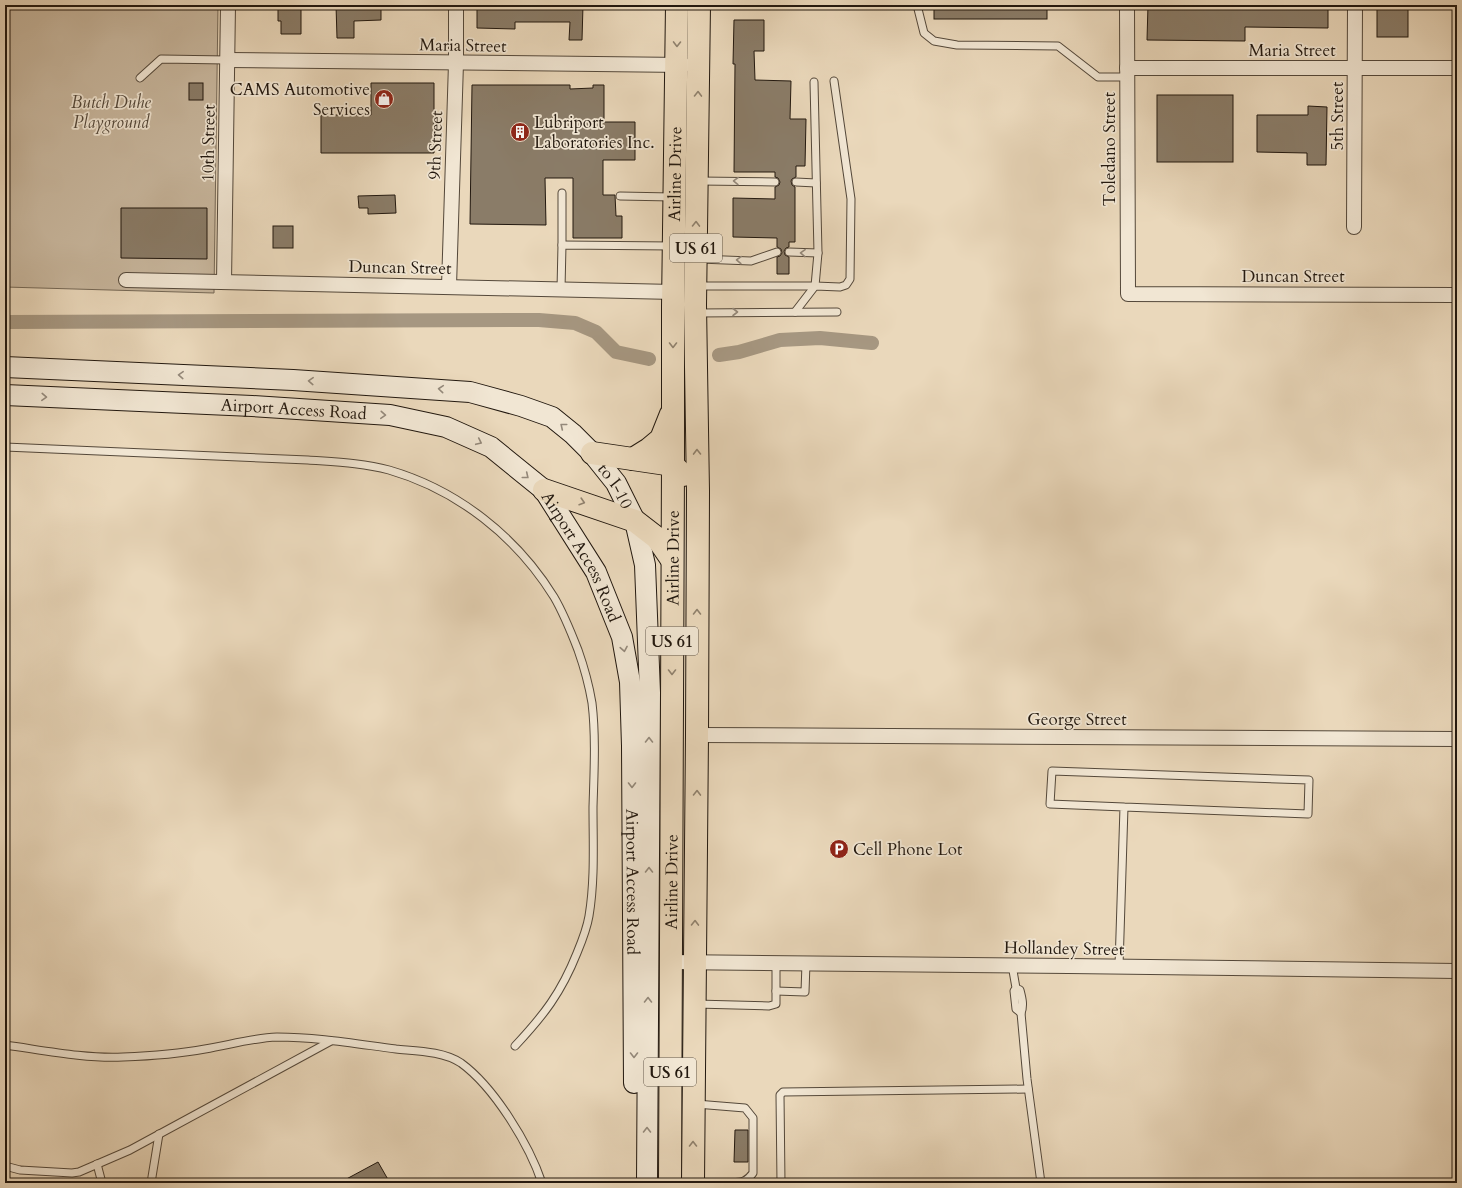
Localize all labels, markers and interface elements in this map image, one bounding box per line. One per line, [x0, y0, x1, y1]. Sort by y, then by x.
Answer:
street label: Maria Street [419, 33, 507, 58]
street label: Maria Street [1248, 39, 1336, 62]
one-way arrow [673, 41, 681, 47]
place label: CAMS Automotive Services [230, 78, 370, 121]
street label: 5th Street [1326, 81, 1349, 150]
shop icon: CAMS Automotive Services [373, 88, 395, 110]
park label: Butch Duhe Playground [71, 91, 151, 134]
one-way arrow [694, 91, 702, 97]
street label: Toledano Street [1098, 91, 1121, 206]
street label: 10th Street [196, 103, 221, 182]
street label: 9th Street [423, 110, 448, 180]
place label: Lubriport Laboratories Inc. [534, 111, 655, 154]
building icon: Lubriport Laboratories Inc. [509, 121, 531, 143]
street label: Airline Drive [663, 126, 687, 222]
one-way arrow [733, 177, 739, 185]
one-way arrow [692, 221, 700, 227]
road number: US 61 [670, 234, 722, 262]
one-way arrow [800, 248, 806, 257]
street label: Duncan Street [348, 255, 452, 280]
one-way arrow [736, 256, 742, 265]
street label: Duncan Street [1241, 265, 1345, 288]
one-way arrow [732, 308, 738, 316]
one-way arrow [669, 342, 677, 348]
one-way arrow [178, 370, 184, 379]
one-way arrow [308, 376, 314, 385]
one-way arrow [438, 385, 444, 394]
one-way arrow [41, 393, 47, 401]
street label: Airport Access Road [220, 394, 367, 425]
one-way arrow [380, 410, 387, 419]
one-way arrow [561, 424, 568, 431]
one-way arrow [474, 437, 482, 445]
one-way arrow [693, 449, 701, 455]
street label: to I-10 [592, 458, 638, 513]
one-way arrow [522, 471, 529, 478]
street label: Airport Access Road [536, 487, 626, 625]
one-way arrow [578, 497, 585, 506]
street label: Airline Drive [661, 510, 685, 606]
one-way arrow [693, 609, 701, 615]
road number: US 61 [646, 627, 698, 655]
one-way arrow [619, 646, 628, 652]
one-way arrow [668, 669, 676, 675]
street label: George Street [1027, 708, 1127, 731]
one-way arrow [645, 737, 653, 743]
one-way arrow [628, 782, 636, 788]
one-way arrow [693, 790, 701, 796]
street label: Airport Access Road [620, 809, 644, 955]
street label: Airline Drive [660, 834, 683, 930]
parking icon: Cell Phone Lot [828, 838, 850, 860]
place label: Cell Phone Lot [853, 838, 963, 861]
one-way arrow [645, 867, 653, 873]
one-way arrow [691, 920, 699, 926]
street label: Hollandey Street [1004, 936, 1125, 961]
one-way arrow [644, 997, 652, 1003]
one-way arrow [630, 1052, 638, 1058]
road number: US 61 [644, 1058, 696, 1086]
one-way arrow [643, 1127, 651, 1133]
one-way arrow [689, 1141, 698, 1147]

